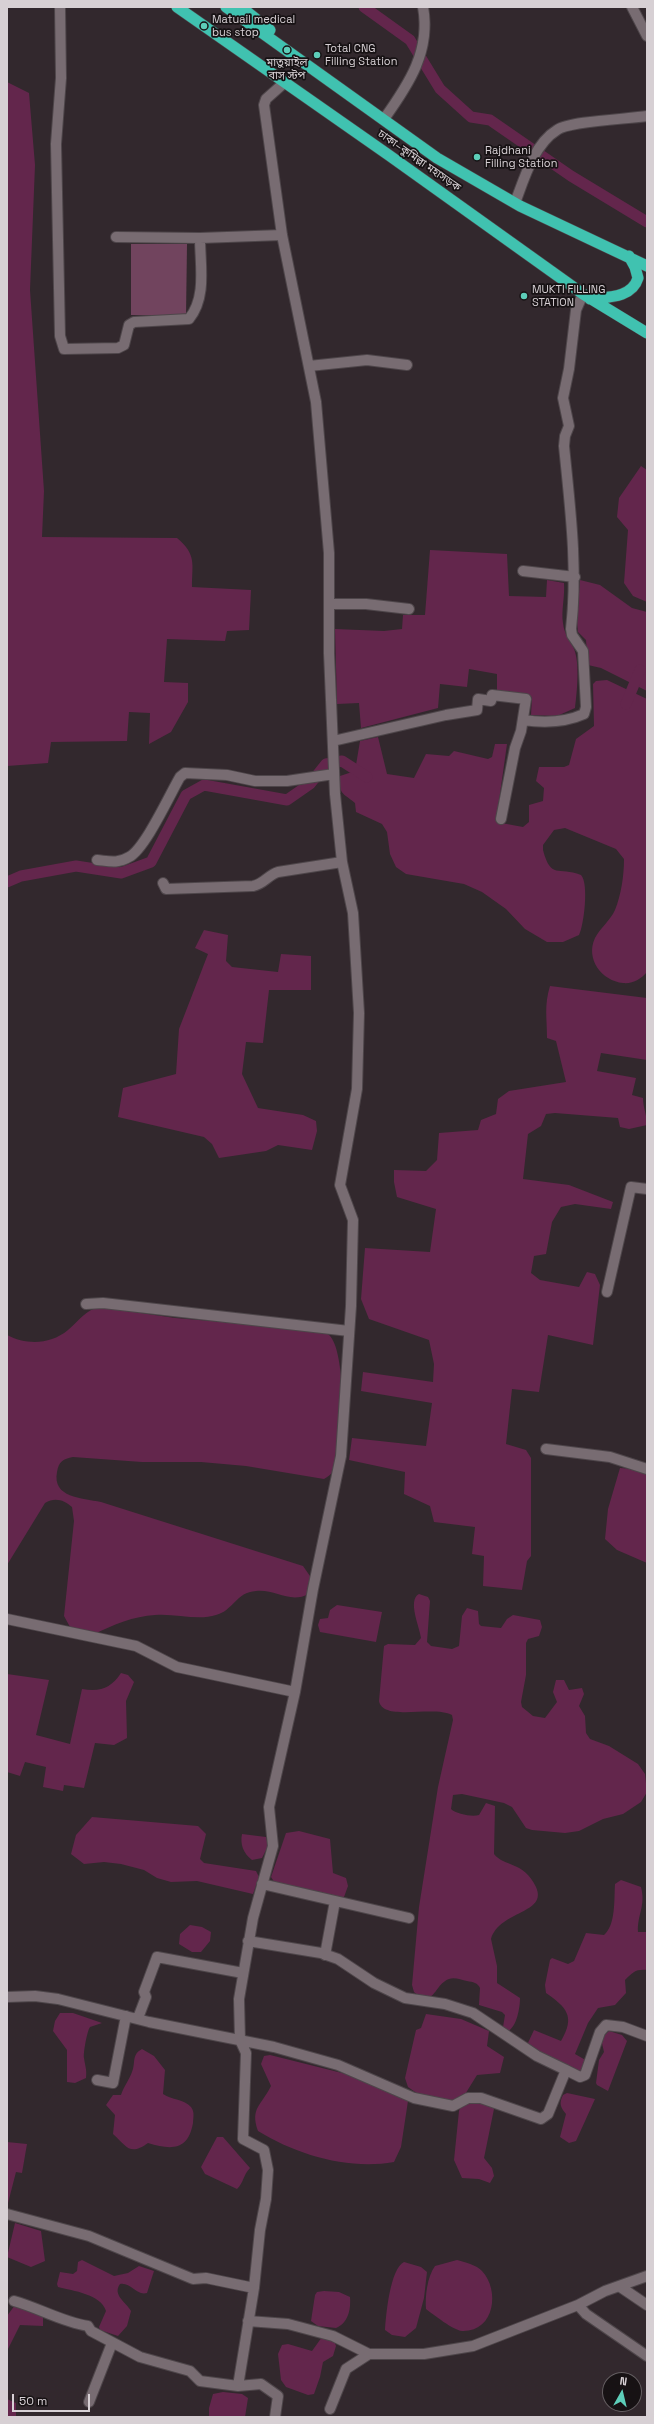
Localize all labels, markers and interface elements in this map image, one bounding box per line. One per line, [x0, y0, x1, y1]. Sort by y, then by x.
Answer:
place label: Matuail medical bus stop [212, 13, 295, 39]
marker: Matuail medical bus stop [199, 21, 209, 31]
place label: Total CNG Filling Station [325, 42, 397, 68]
marker: মাতুয়াইল বাস স্টপ [282, 45, 292, 55]
marker: Total CNG Filling Station [312, 50, 322, 60]
place label: মাতুয়াইল বাস স্টপ [266, 56, 308, 82]
street label: ঢাকা–কুমিল্লা মহাসড়ক [375, 127, 463, 195]
place label: Rajdhani Filling Station [485, 144, 557, 170]
marker: Rajdhani Filling Station [472, 152, 482, 162]
place label: MUKTI FILLING STATION [532, 283, 605, 309]
marker: MUKTI FILLING STATION [519, 291, 529, 301]
north arrow [602, 2372, 642, 2412]
text: N [619, 2374, 628, 2389]
scale bar [14, 2386, 92, 2412]
text: 50 m [19, 2393, 47, 2409]

